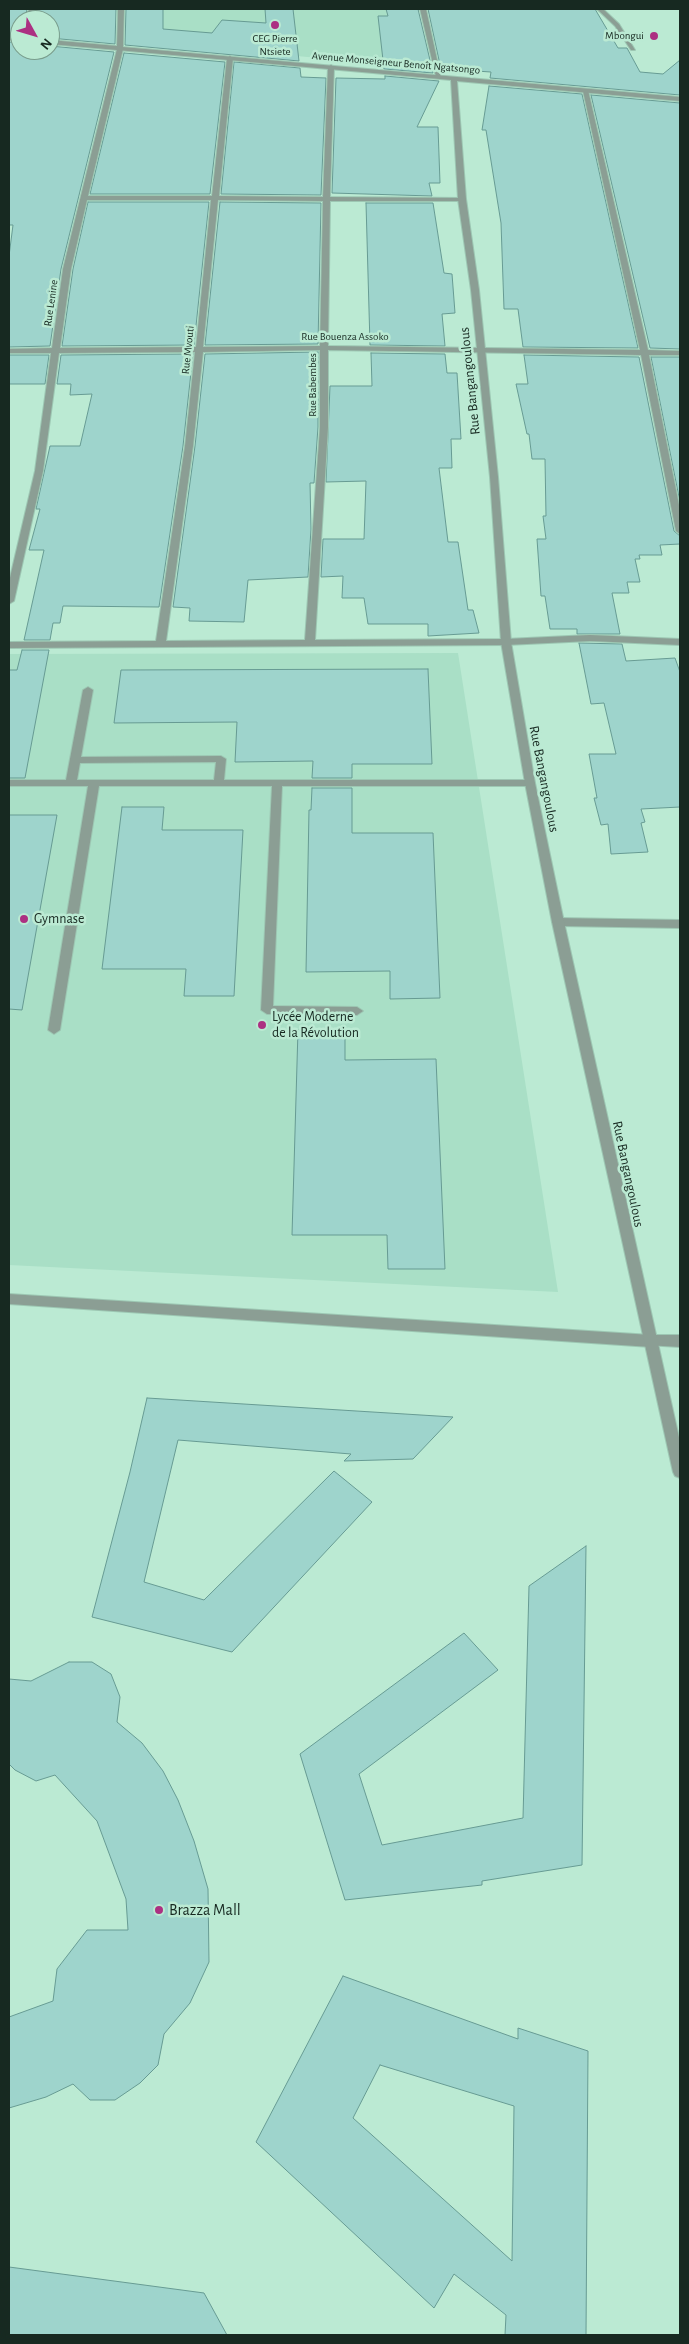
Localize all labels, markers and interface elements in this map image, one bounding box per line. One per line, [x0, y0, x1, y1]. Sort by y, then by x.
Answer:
north arrow [10, 10, 60, 60]
marker: CEG Pierre Ntsiete [269, 19, 281, 31]
place label: Mbongui [605, 29, 644, 43]
marker: Mbongui [648, 30, 660, 42]
place label: CEG Pierre Ntsiete [253, 32, 297, 58]
text: N [37, 36, 54, 52]
street label: Avenue Monseigneur Benoît Ngatsongo [311, 49, 481, 77]
street label: Rue Lenine [41, 279, 61, 327]
street label: Rue Mvouti [179, 325, 197, 375]
street label: Rue Bangangoulous [456, 326, 484, 436]
street label: Rue Bouenza Assoko [301, 330, 389, 344]
street label: Rue Babembes [306, 353, 320, 417]
street label: Rue Bangangoulous [525, 724, 563, 834]
place label: Gymnase [34, 911, 84, 927]
marker: Gymnase [18, 913, 30, 925]
place label: Lycée Moderne de la Révolution [272, 1009, 359, 1042]
marker: Lycée Moderne de la Révolution [256, 1019, 268, 1031]
street label: Rue Bangangoulous [609, 1119, 647, 1229]
place label: Brazza Mall [169, 1900, 241, 1920]
marker: Brazza Mall [153, 1904, 165, 1916]

